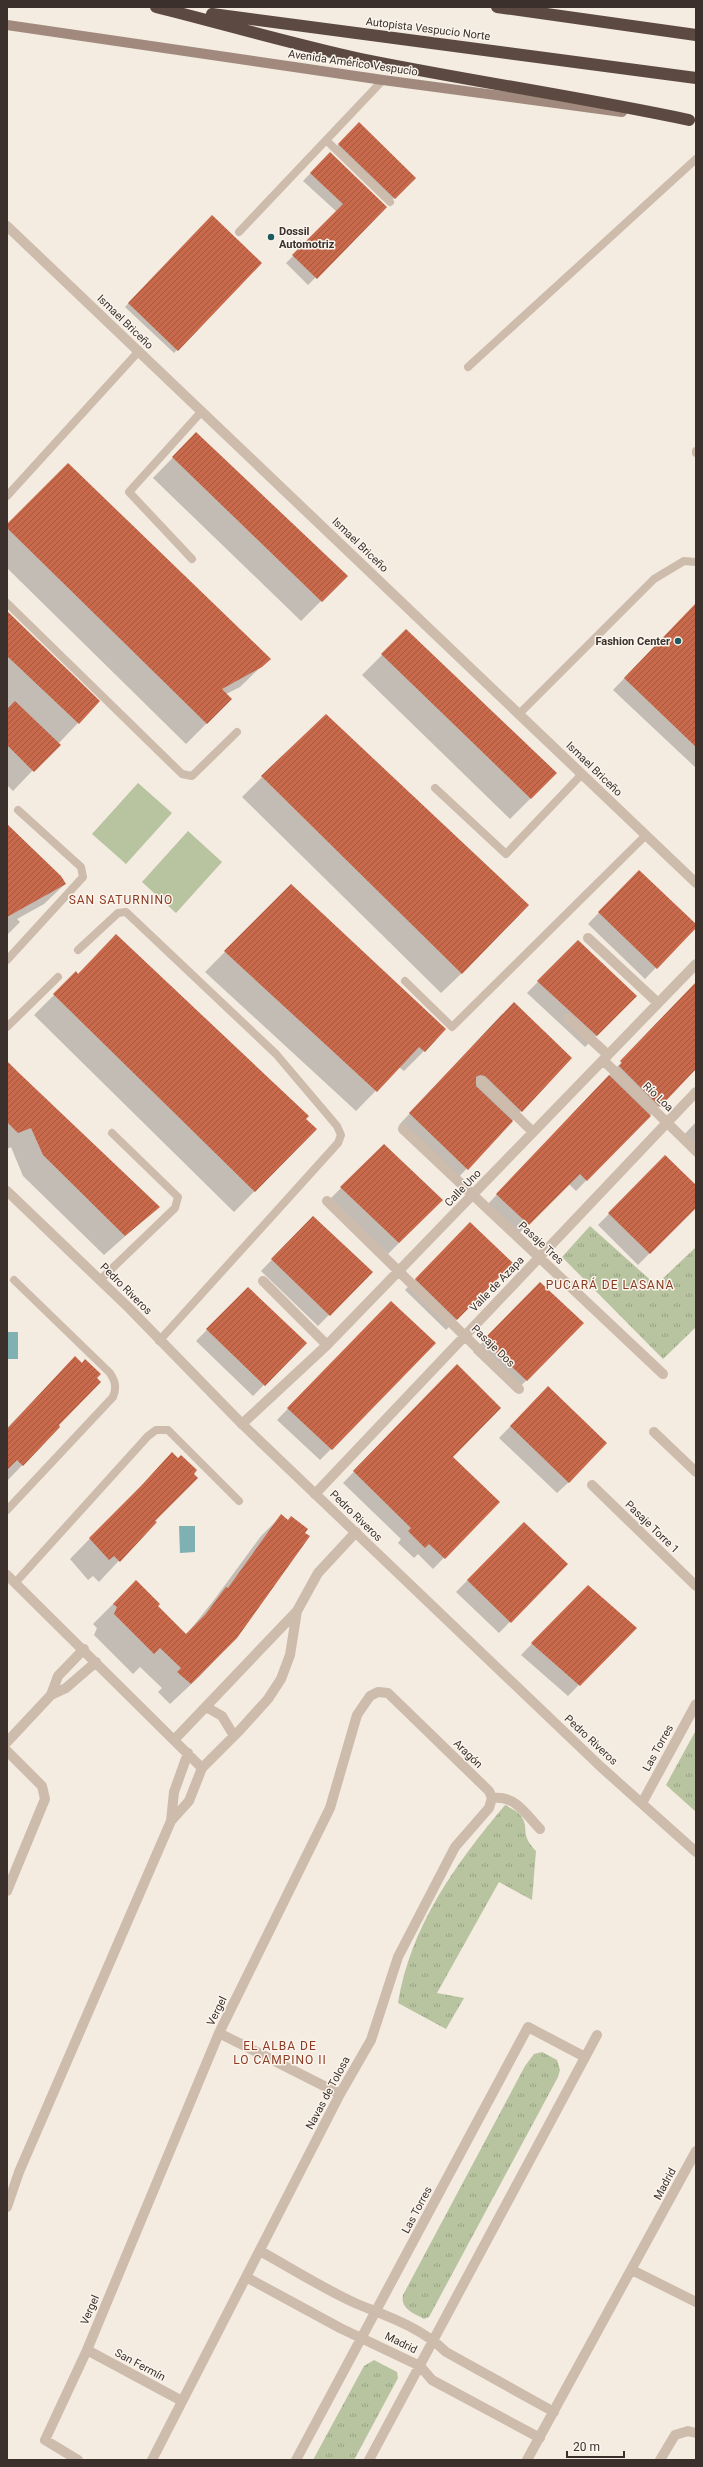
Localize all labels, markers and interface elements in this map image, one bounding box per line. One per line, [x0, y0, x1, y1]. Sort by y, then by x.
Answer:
street label: Autopista Vespucio Norte [365, 15, 491, 43]
street label: Avenida Américo Vespucio [287, 47, 419, 79]
place label: Dossil Automotriz [279, 225, 335, 251]
marker: Dossil Automotriz [266, 232, 276, 242]
street label: Ismael Briceño [94, 292, 156, 352]
street label: Ismael Briceño [329, 515, 391, 575]
place label: Fashion Center [595, 635, 670, 648]
marker: Fashion Center [673, 636, 683, 646]
street label: Ismael Briceño [563, 739, 625, 799]
district label: SAN SATURNINO [69, 893, 173, 907]
street label: Río Loa [640, 1080, 676, 1114]
street label: Calle Uno [442, 1167, 484, 1209]
street label: Pasaje Tres [516, 1219, 566, 1267]
street label: Valle de Azapa [467, 1253, 527, 1315]
street label: Pedro Riveros [97, 1260, 155, 1318]
district label: PUCARÁ DE LASANA [546, 1277, 674, 1292]
street label: Pasaje Dos [469, 1322, 517, 1370]
street label: Pedro Riveros [327, 1488, 385, 1544]
street label: Pasaje Torre 1 [622, 1498, 682, 1556]
street label: Pedro Riveros [562, 1712, 620, 1768]
street label: Las Torres [640, 1722, 676, 1774]
street label: Aragón [451, 1737, 485, 1771]
street label: Vergel [204, 1994, 230, 2028]
district label: EL ALBA DE LO CAMPINO II [233, 2039, 327, 2067]
street label: Navas de Tolosa [303, 2054, 353, 2132]
street label: Madrid [651, 2166, 679, 2202]
street label: Las Torres [399, 2184, 435, 2236]
street label: Vergel [78, 2293, 102, 2327]
street label: Madrid [383, 2330, 419, 2356]
street label: San Fermín [113, 2346, 167, 2384]
scale bar [567, 2433, 624, 2459]
text: 20 m [573, 2440, 600, 2454]

